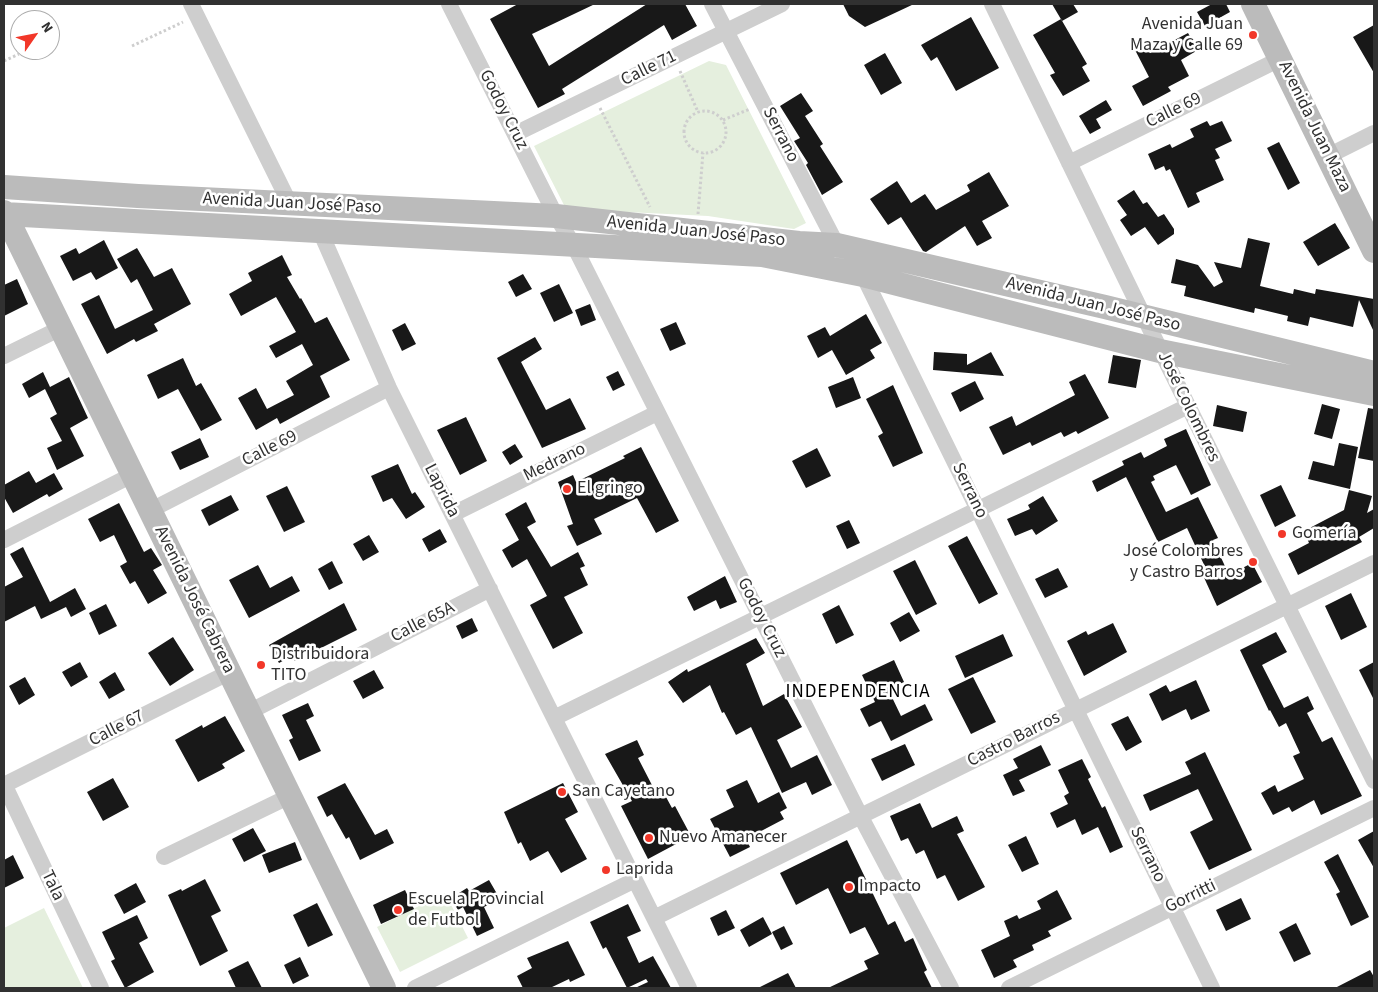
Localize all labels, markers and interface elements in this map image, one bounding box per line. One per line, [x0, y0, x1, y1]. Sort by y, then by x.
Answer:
north arrow [10, 10, 60, 60]
place label: Avenida Juan Maza y Calle 69 [1130, 14, 1243, 56]
text: N [36, 18, 58, 37]
marker: Avenida Juan Maza y Calle 69 [1247, 29, 1259, 41]
street label: Calle 71 [618, 46, 680, 92]
street label: Avenida Juan Maza [1273, 58, 1355, 196]
street label: Godoy Cruz [474, 67, 532, 153]
street label: Calle 69 [1143, 88, 1205, 134]
street label: Serrano [757, 104, 803, 166]
street label: Avenida Juan José Paso [202, 189, 382, 219]
street label: Avenida Juan José Paso [606, 212, 786, 252]
street label: Avenida Juan José Paso [1004, 273, 1182, 337]
street label: José Colombres [1152, 348, 1224, 466]
street label: Calle 69 [239, 426, 301, 472]
street label: Medrano [520, 439, 590, 487]
street label: Laprida [418, 460, 464, 522]
street label: Serrano [946, 460, 992, 522]
place label: El gringo [577, 478, 643, 500]
marker: El gringo [561, 483, 573, 495]
street label: Avenida José Cabrera [149, 523, 239, 677]
place label: Gomería [1292, 523, 1356, 545]
marker: Gomería [1276, 528, 1288, 540]
place label: José Colombres y Castro Barros [1123, 541, 1243, 584]
marker: José Colombres y Castro Barros [1247, 556, 1259, 568]
street label: Godoy Cruz [732, 575, 790, 661]
street label: Calle 65A [387, 598, 459, 648]
place label: Distribuidora TITO [271, 644, 369, 686]
marker: Distribuidora TITO [255, 659, 267, 671]
district label: INDEPENDENCIA [784, 682, 932, 704]
street label: Calle 67 [86, 706, 148, 752]
street label: Castro Barros [964, 707, 1064, 773]
place label: San Cayetano [572, 781, 675, 803]
marker: San Cayetano [556, 786, 568, 798]
street label: Serrano [1124, 824, 1170, 886]
place label: Nuevo Amanecer [659, 827, 787, 849]
marker: Nuevo Amanecer [643, 832, 655, 844]
place label: Laprida [616, 859, 674, 881]
marker: Laprida [600, 864, 612, 876]
street label: Tala [35, 867, 69, 905]
street label: Gorritti [1162, 875, 1220, 919]
place label: Impacto [859, 876, 921, 898]
marker: Impacto [843, 881, 855, 893]
place label: Escuela Provincial de Futbol [408, 889, 544, 932]
marker: Escuela Provincial de Futbol [392, 904, 404, 916]

